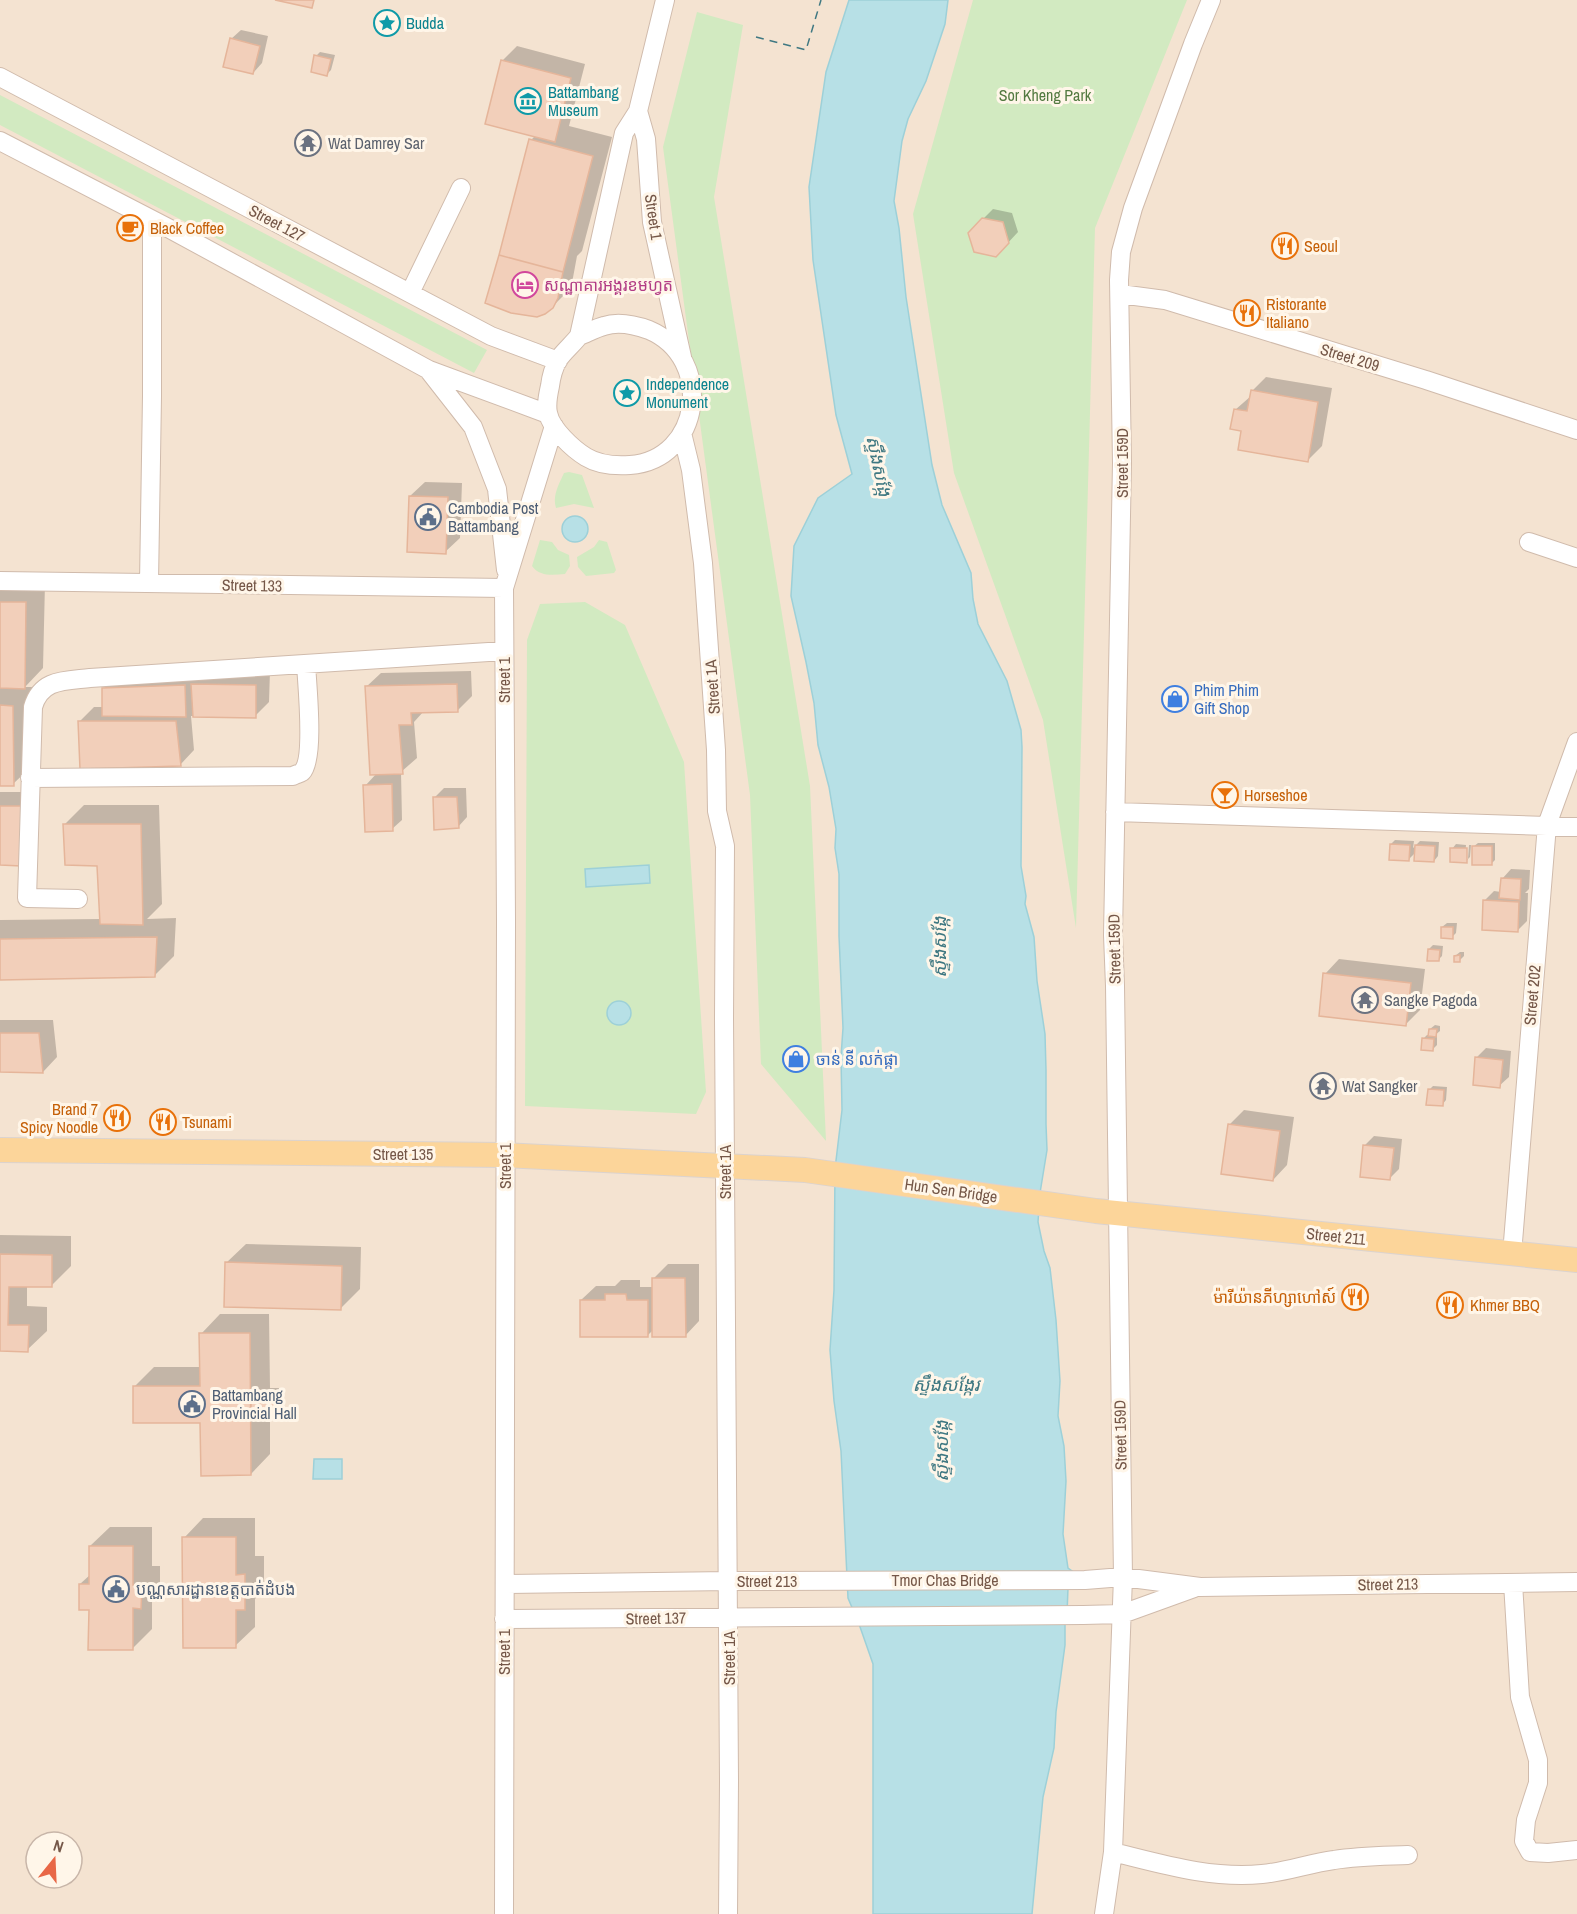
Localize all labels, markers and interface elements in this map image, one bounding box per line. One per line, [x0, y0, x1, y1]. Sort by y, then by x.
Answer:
place icon: Budda [372, 8, 402, 38]
place label: Budda [406, 12, 445, 34]
place label: Battambang Museum [548, 81, 619, 121]
park label: Sor Kheng Park [999, 84, 1092, 106]
museum icon: Battambang Museum [513, 86, 543, 116]
temple icon: Wat Damrey Sar [293, 128, 323, 158]
place label: Wat Damrey Sar [328, 132, 425, 154]
street label: Street 1 [640, 193, 668, 242]
street label: Street 127 [245, 199, 309, 247]
cafe icon: Black Coffee [115, 213, 145, 243]
place label: Black Coffee [150, 217, 224, 239]
restaurant icon: Seoul [1270, 231, 1300, 261]
place label: Seoul [1304, 235, 1338, 257]
hotel icon: សណ្ឋាគារអង្គរខមហ្វត [510, 270, 540, 300]
place label: សណ្ឋាគារអង្គរខមហ្វត [544, 274, 673, 296]
place label: Ristorante Italiano [1266, 293, 1327, 333]
restaurant icon: Ristorante Italiano [1232, 298, 1262, 328]
street label: Street 209 [1318, 338, 1382, 376]
place label: Independence Monument [646, 373, 729, 413]
place icon: Independence Monument [612, 378, 642, 408]
street label: Street 159D [1111, 428, 1133, 498]
water label: ស្ទឹងសង្កែ [860, 433, 898, 499]
place label: Cambodia Post Battambang [448, 497, 539, 537]
public building icon: Cambodia Post Battambang [413, 502, 443, 532]
street label: Street 133 [222, 573, 282, 597]
street label: Street 1 [493, 656, 515, 703]
street label: Street 1A [699, 659, 725, 715]
place label: Phim Phim Gift Shop [1194, 679, 1259, 719]
shop icon: Phim Phim Gift Shop [1160, 684, 1190, 714]
bar icon: Horseshoe [1210, 780, 1240, 810]
place label: Horseshoe [1244, 784, 1307, 806]
street label: Street 159D [1102, 914, 1126, 984]
water label: ស្ទឹងសង្កែ [927, 916, 952, 978]
street label: Street 202 [1518, 964, 1546, 1026]
temple icon: Sangke Pagoda [1350, 985, 1380, 1015]
place label: Sangke Pagoda [1384, 989, 1478, 1011]
shop icon: ចាន់ នី លក់ផ្កា [781, 1044, 811, 1074]
place label: ចាន់ នី លក់ផ្កា [816, 1048, 898, 1070]
temple icon: Wat Sangker [1308, 1071, 1338, 1101]
place label: Wat Sangker [1342, 1075, 1418, 1097]
place label: Brand 7 Spicy Noodle [20, 1098, 98, 1138]
restaurant icon: Brand 7 Spicy Noodle [102, 1103, 132, 1133]
restaurant icon: Tsunami [148, 1107, 178, 1137]
place label: Tsunami [182, 1111, 232, 1133]
street label: Street 1 [494, 1142, 516, 1189]
street label: Street 135 [373, 1143, 433, 1165]
street label: Street 1A [714, 1144, 736, 1199]
street label: Hun Sen Bridge [903, 1173, 999, 1207]
street label: Street 211 [1305, 1222, 1367, 1250]
restaurant icon: ម៉ារីយ៉ានភីហ្សាហៅស៍ [1340, 1282, 1370, 1312]
place label: ម៉ារីយ៉ានភីហ្សាហៅស៍ [1213, 1286, 1336, 1308]
restaurant icon: Khmer BBQ [1435, 1290, 1465, 1320]
place label: Khmer BBQ [1470, 1294, 1540, 1316]
water label: ស្ទឹងសង្កែរ [913, 1372, 982, 1397]
place label: Battambang Provincial Hall [212, 1384, 297, 1424]
public building icon: Battambang Provincial Hall [177, 1389, 207, 1419]
street label: Street 159D [1108, 1400, 1132, 1470]
water label: ស្ទឹងសង្កែ [929, 1420, 954, 1482]
street label: Tmor Chas Bridge [891, 1569, 999, 1591]
street label: Street 213 [737, 1570, 797, 1592]
street label: Street 213 [1358, 1572, 1418, 1596]
public building icon: បណ្ណសារដ្ឋានខេត្តបាត់ដំបង [101, 1574, 131, 1604]
place label: បណ្ណសារដ្ឋានខេត្តបាត់ដំបង [136, 1578, 295, 1600]
street label: Street 137 [626, 1606, 686, 1630]
street label: Street 1 [493, 1628, 515, 1675]
street label: Street 1A [718, 1630, 740, 1685]
north arrow [24, 1830, 84, 1890]
text: N [51, 1834, 67, 1858]

